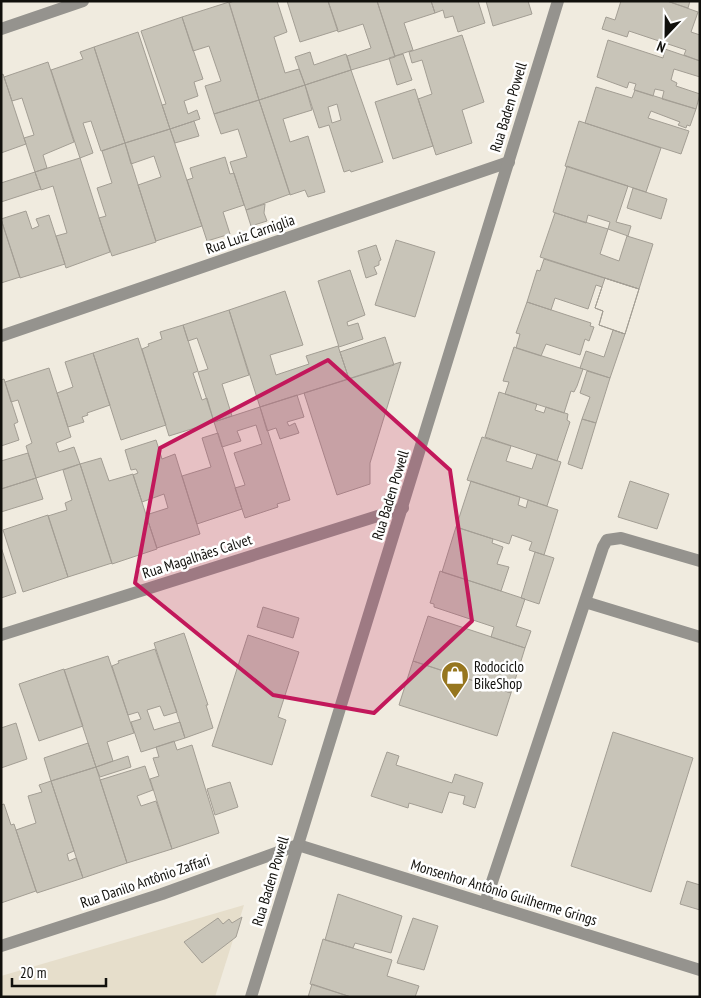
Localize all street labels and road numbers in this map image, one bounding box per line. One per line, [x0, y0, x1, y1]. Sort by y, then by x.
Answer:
street label: Rua Baden Powell [485, 59, 531, 154]
street label: Rua Luiz Carniglia [203, 210, 297, 258]
street label: Rua Baden Powell [367, 447, 413, 542]
street label: Rua Magalhães Calvet [140, 529, 254, 583]
street label: Rua Baden Powell [247, 833, 293, 928]
street label: Rua Danilo Antônio Zaffari [78, 850, 212, 912]
street label: Monsenhor Antônio Guilherme Grings [409, 855, 599, 929]

